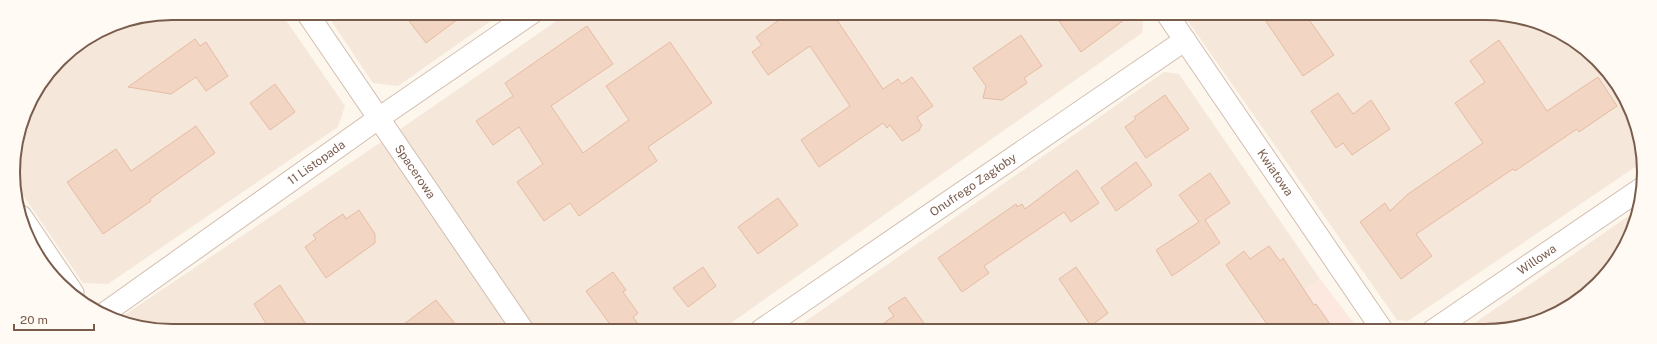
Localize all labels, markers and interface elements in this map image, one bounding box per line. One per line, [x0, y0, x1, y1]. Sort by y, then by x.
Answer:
street label: 11 Listopada [285, 137, 348, 188]
street label: Spacerowa [392, 142, 438, 201]
street label: Kwiatowa [1254, 147, 1296, 199]
street label: Onufrego Zagłoby [927, 150, 1020, 219]
street label: Willowa [1515, 241, 1559, 278]
scale bar [14, 306, 94, 332]
text: 20 m [20, 313, 48, 327]

